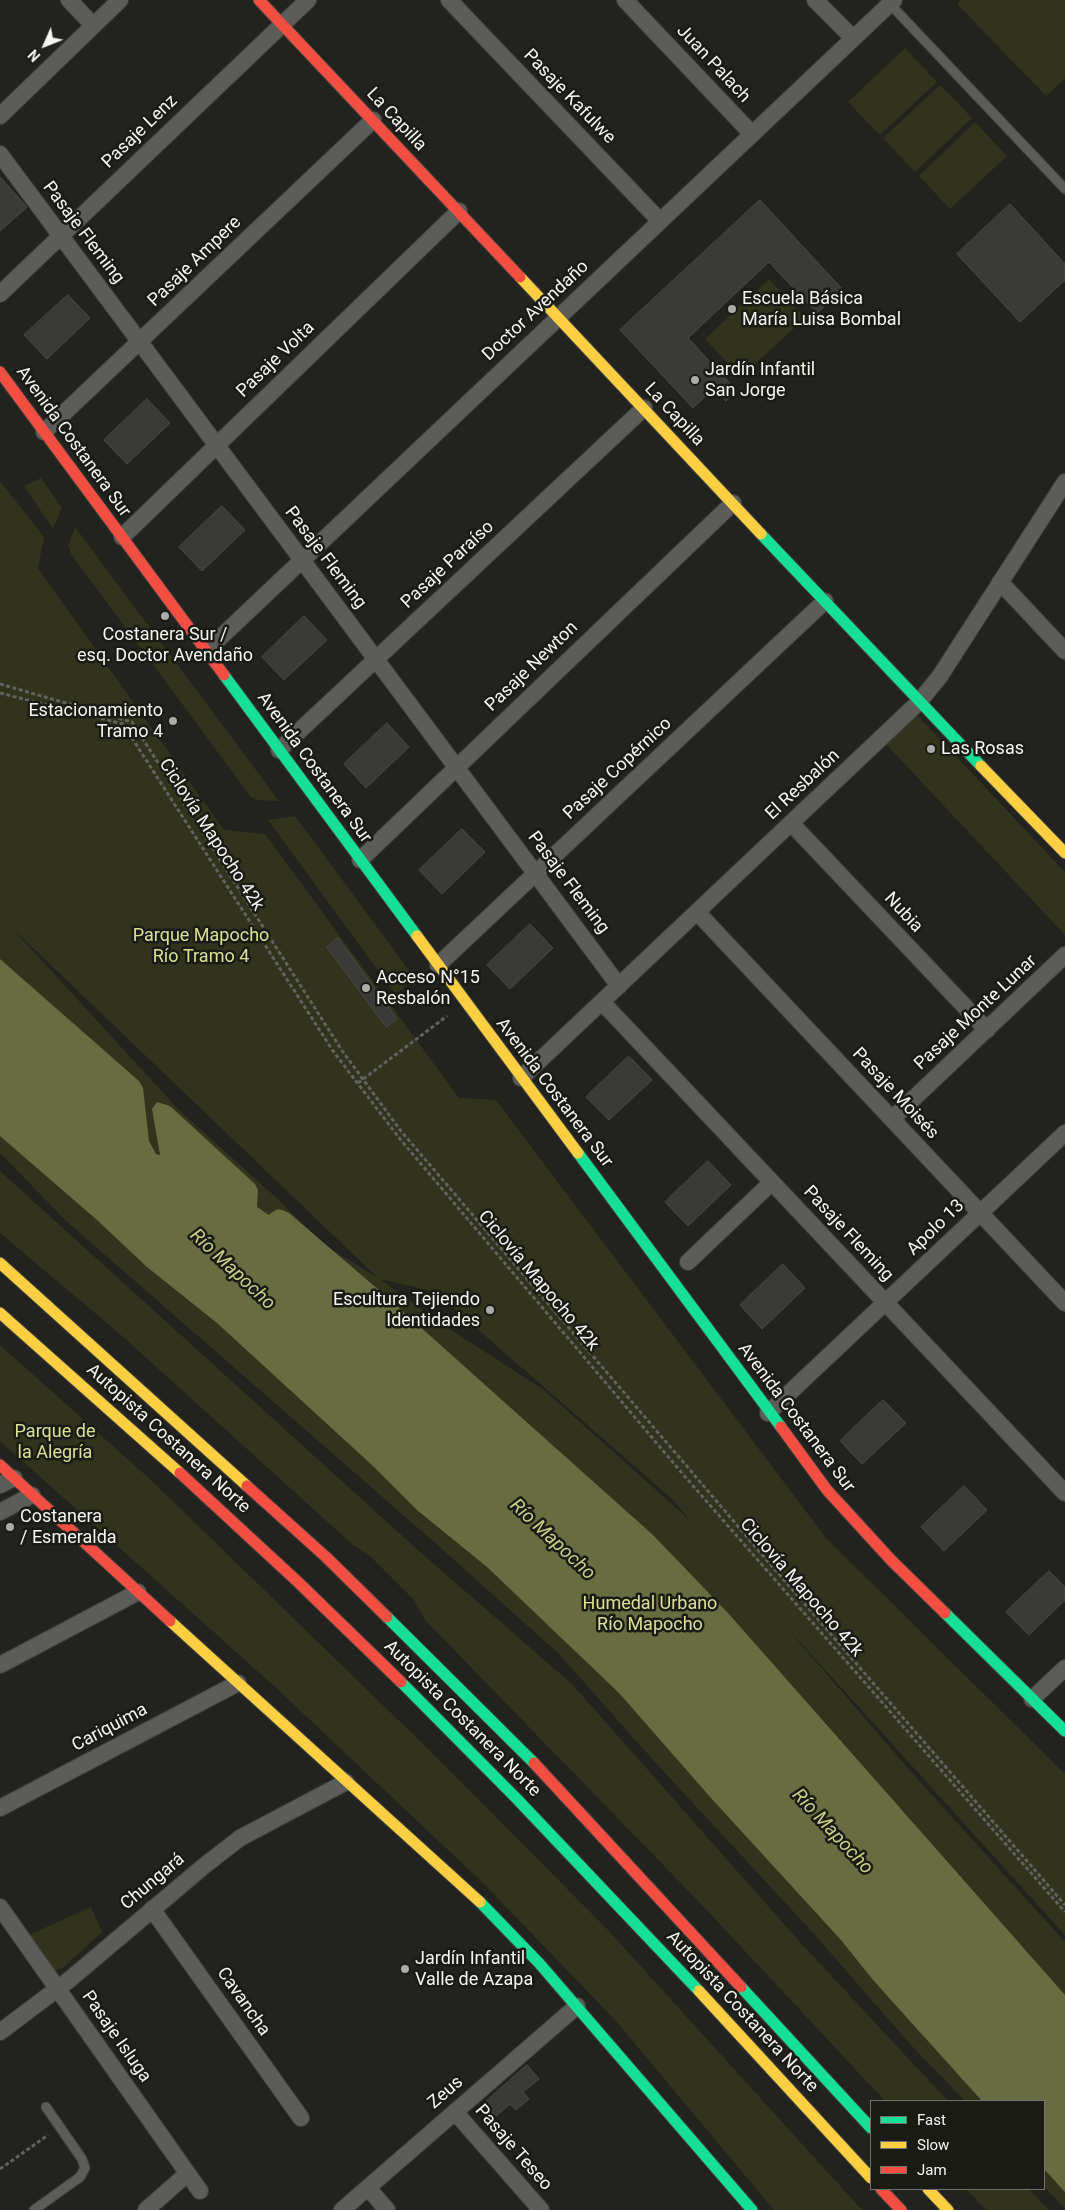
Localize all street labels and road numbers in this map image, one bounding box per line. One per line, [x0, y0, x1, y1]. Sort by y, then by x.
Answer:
street label: Juan Palach [671, 21, 755, 107]
street label: Pasaje Kafulwe [518, 45, 620, 149]
street label: La Capilla [361, 84, 431, 156]
street label: Pasaje Lenz [98, 91, 182, 173]
street label: Pasaje Fleming [38, 178, 128, 288]
street label: Pasaje Ampere [144, 212, 246, 312]
street label: Doctor Avendaño [478, 256, 594, 366]
street label: Pasaje Volta [233, 318, 319, 402]
street label: Avenida Costanera Sur [11, 362, 135, 522]
street label: La Capilla [639, 379, 709, 451]
street label: Pasaje Fleming [280, 503, 370, 613]
street label: Pasaje Paraíso [397, 517, 499, 613]
street label: Pasaje Newton [481, 617, 583, 717]
street label: Avenida Costanera Sur [252, 688, 376, 848]
street label: Pasaje Copérnico [559, 713, 677, 825]
street label: El Resbalón [761, 745, 845, 825]
street label: Ciclovía Mapocho 42k [154, 755, 268, 915]
street label: Pasaje Fleming [523, 828, 613, 938]
street label: Nubia [879, 888, 927, 938]
street label: Pasaje Monte Lunar [910, 951, 1042, 1075]
street label: Avenida Costanera Sur [491, 1014, 617, 1172]
street label: Pasaje Moisés [847, 1044, 943, 1144]
street label: Pasaje Fleming [798, 1182, 898, 1286]
street label: Apolo 13 [903, 1195, 969, 1261]
street label: Ciclovía Mapocho 42k [473, 1206, 603, 1356]
street label: Avenida Costanera Sur [733, 1339, 859, 1497]
street label: Autopista Costanera Norte [82, 1360, 254, 1518]
street label: Ciclovía Mapocho 42k [735, 1514, 867, 1662]
street label: Autopista Costanera Norte [379, 1636, 545, 1802]
street label: Cariquima [69, 1699, 151, 1757]
street label: Chungará [117, 1849, 189, 1915]
street label: Autopista Costanera Norte [661, 1927, 823, 2097]
street label: Cavancha [212, 1964, 274, 2040]
street label: Pasaje Isluga [77, 1987, 155, 2087]
street label: Zeus [424, 2072, 468, 2114]
street label: Pasaje Teseo [470, 2101, 556, 2195]

